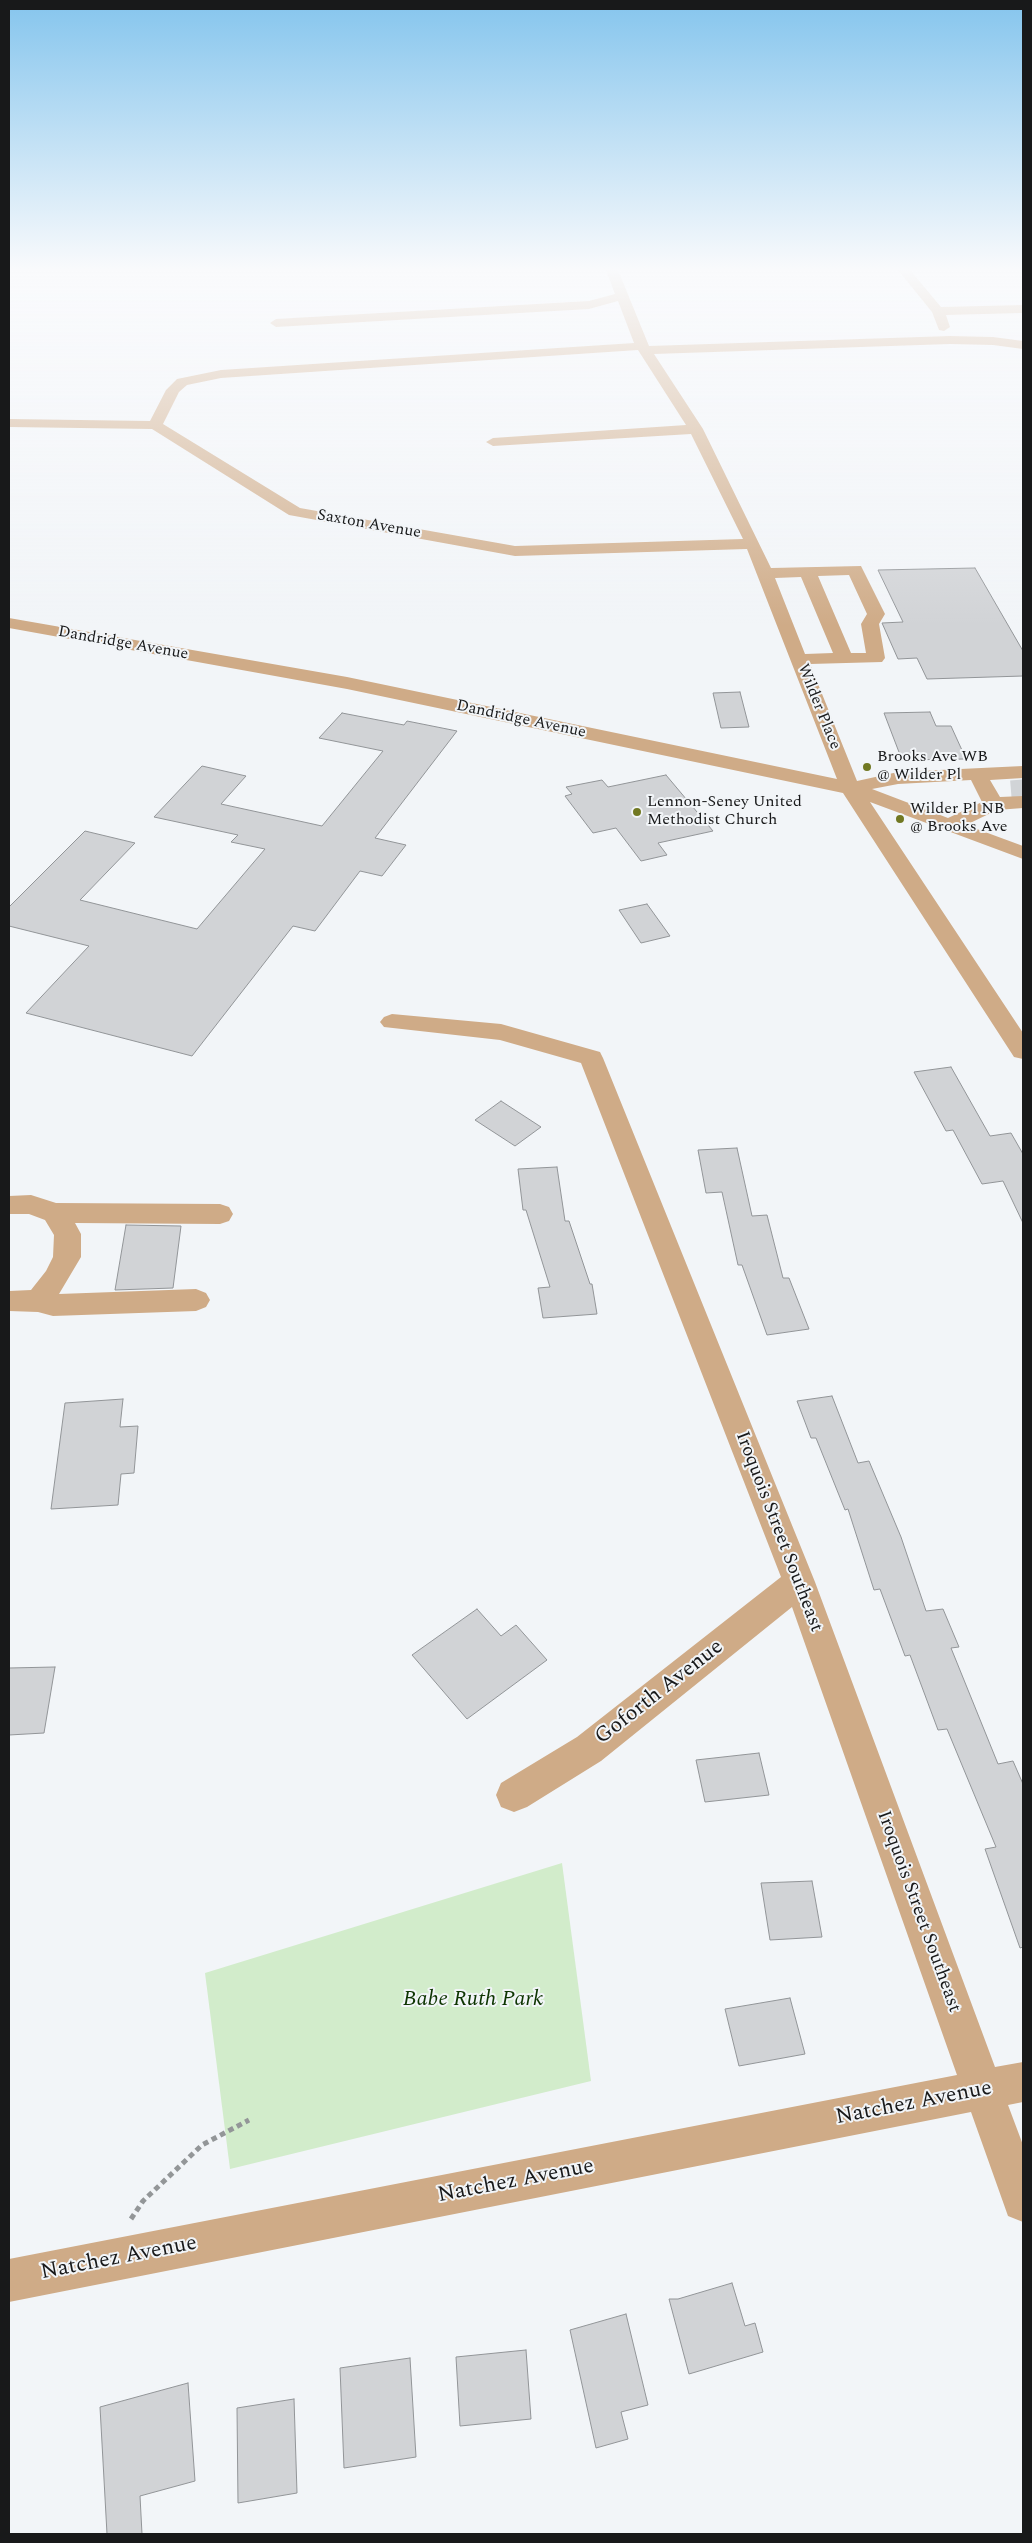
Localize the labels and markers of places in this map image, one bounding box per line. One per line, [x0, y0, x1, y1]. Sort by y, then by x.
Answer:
place label: Brooks Ave WB @ Wilder Pl [877, 748, 988, 786]
marker: Brooks Ave WB @ Wilder Pl [861, 761, 873, 773]
place label: Lennon-Seney United Methodist Church [647, 793, 802, 831]
place label: Wilder Pl NB @ Brooks Ave [910, 800, 1008, 838]
marker: Lennon-Seney United Methodist Church [631, 806, 643, 818]
marker: Wilder Pl NB @ Brooks Ave [894, 813, 906, 825]

